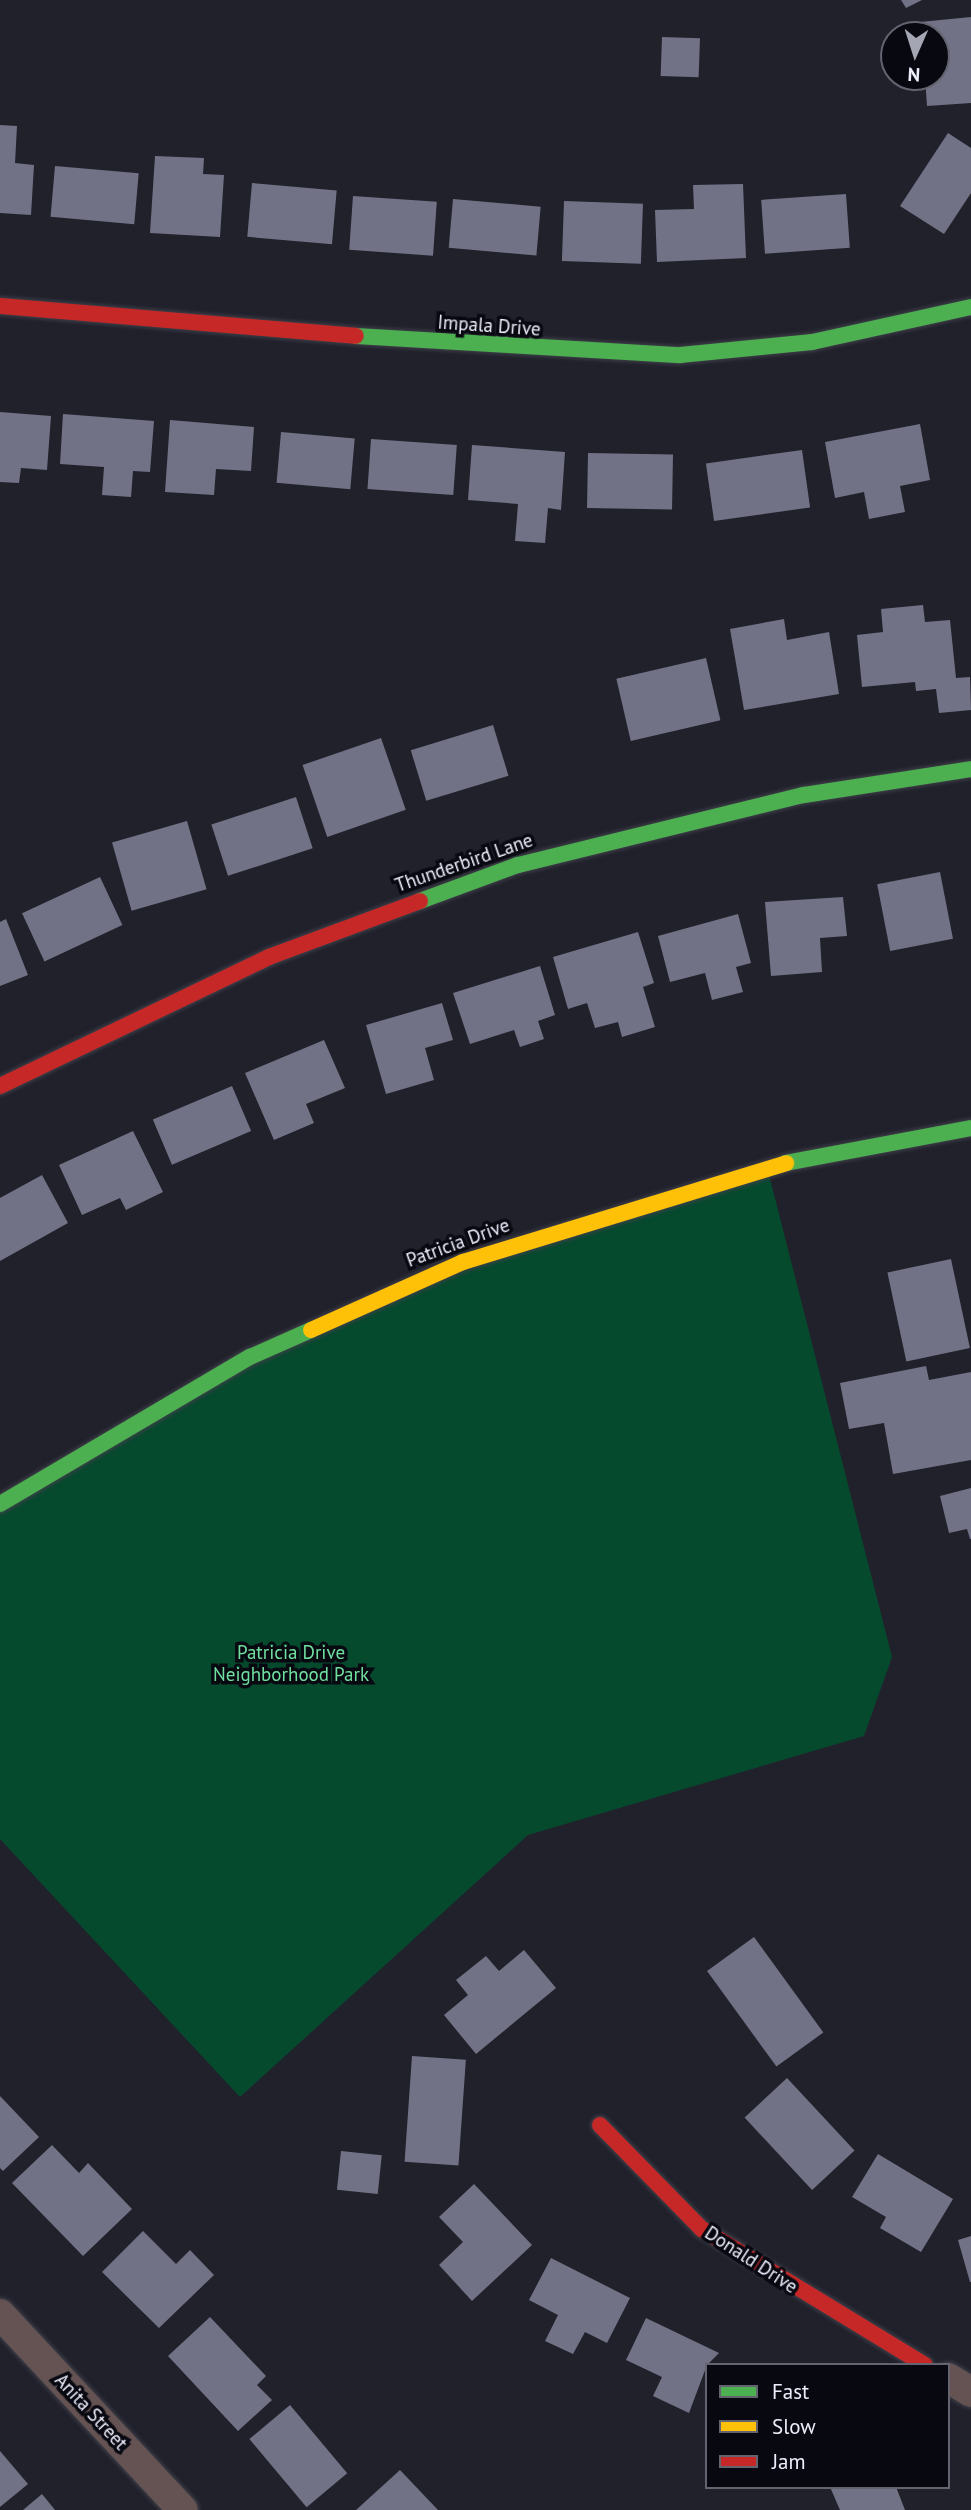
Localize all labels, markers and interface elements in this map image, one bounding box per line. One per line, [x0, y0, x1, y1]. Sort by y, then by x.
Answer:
north arrow [880, 21, 950, 91]
text: N [907, 63, 921, 87]
street label: Impala Drive [437, 311, 541, 341]
street label: Thunderbird Lane [392, 829, 536, 897]
street label: Patricia Drive [403, 1214, 513, 1272]
park label: Patricia Drive Neighborhood Park [213, 1642, 369, 1686]
street label: Donald Drive [700, 2222, 802, 2298]
legend [705, 2363, 950, 2489]
street label: Anita Street [50, 2369, 132, 2455]
text: Fast [772, 2378, 809, 2405]
text: Slow [772, 2413, 816, 2440]
text: Jam [772, 2448, 806, 2475]

